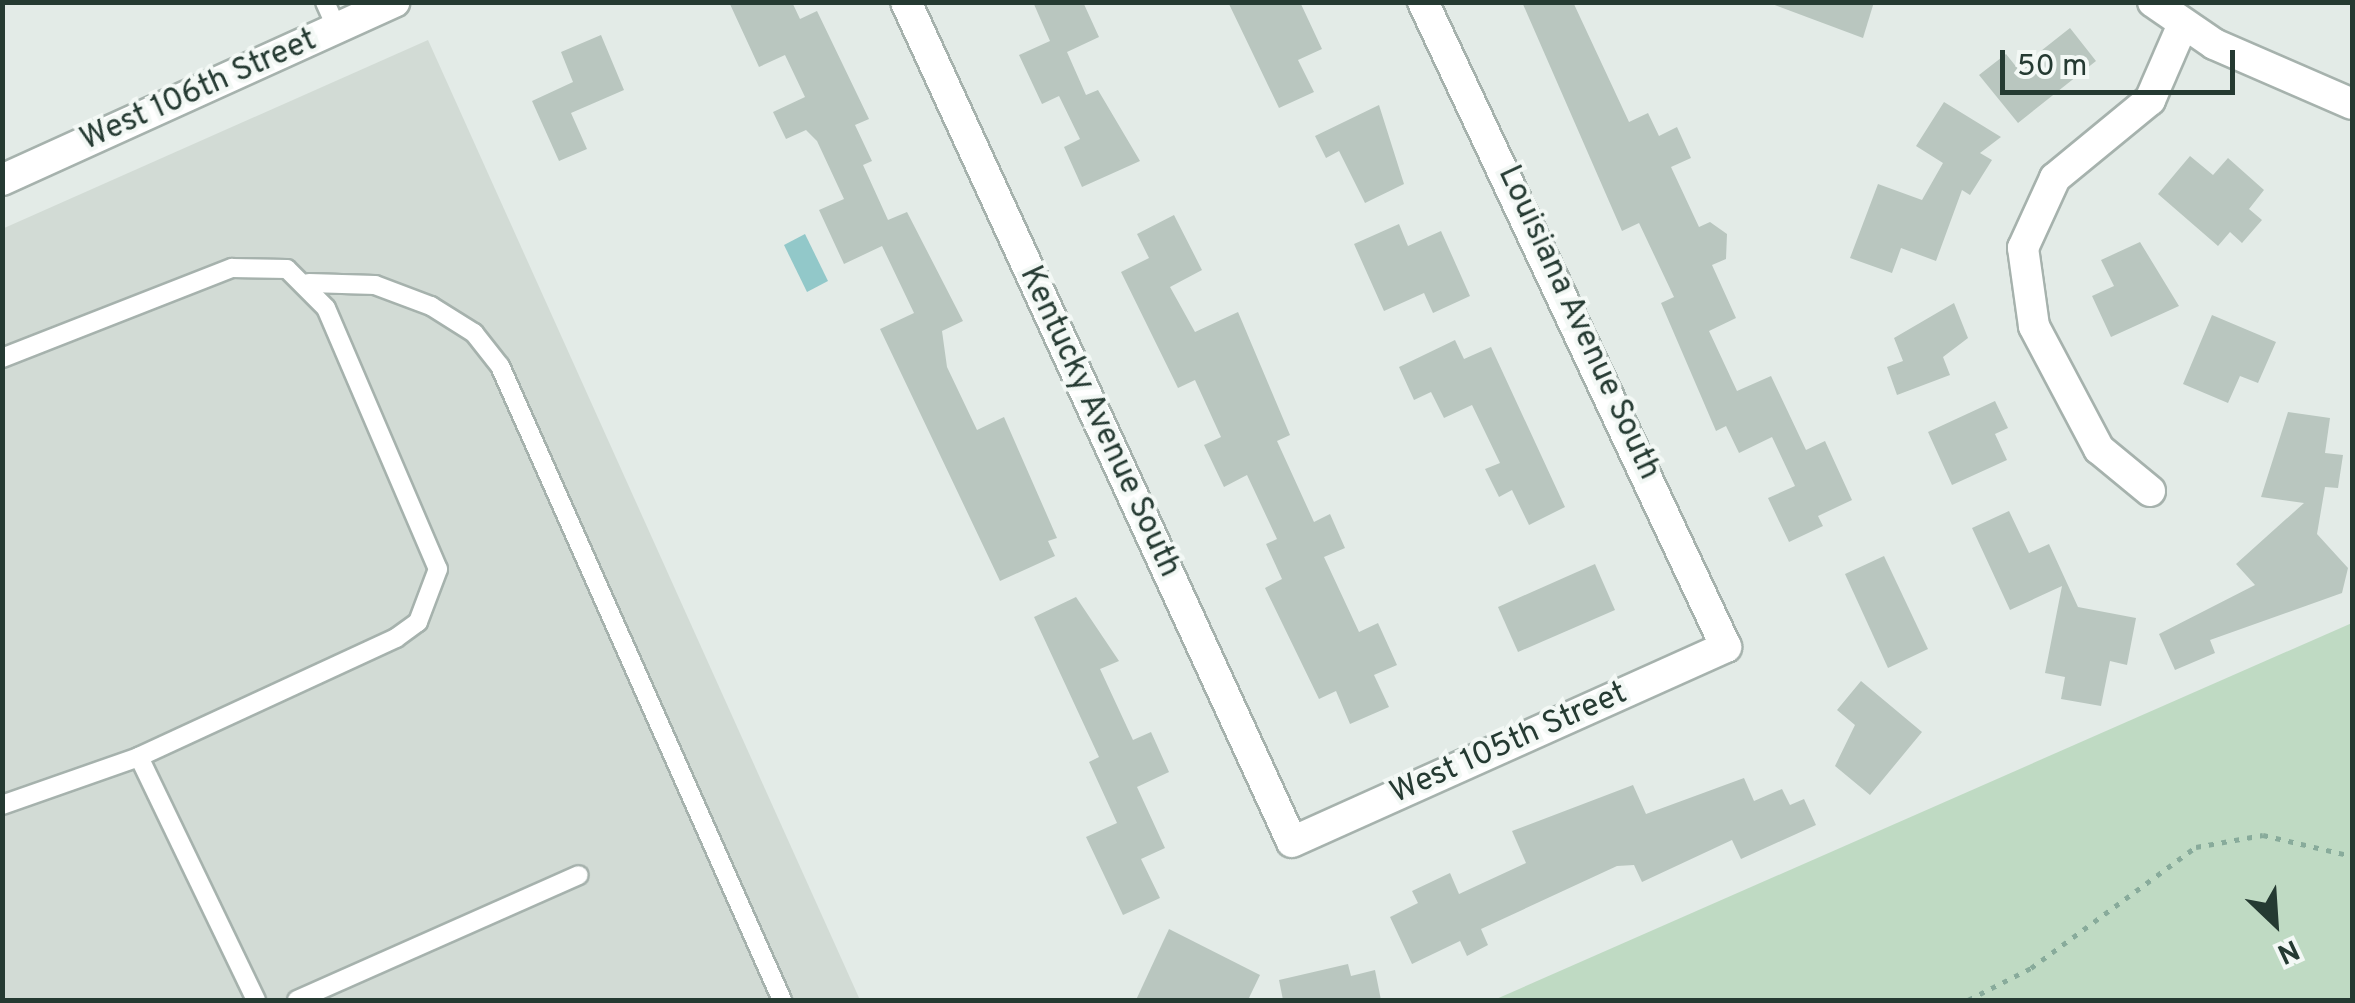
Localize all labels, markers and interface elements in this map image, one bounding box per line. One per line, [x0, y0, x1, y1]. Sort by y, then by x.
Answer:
street label: West 106th Street [75, 22, 323, 160]
scale bar [2005, 30, 2240, 92]
text: 50 m [2017, 49, 2087, 86]
street label: Louisiana Avenue South [1488, 159, 1668, 487]
street label: Kentucky Avenue South [1010, 260, 1188, 584]
street label: West 105th Street [1385, 675, 1633, 813]
north arrow [2225, 873, 2325, 973]
text: N [2271, 930, 2304, 971]

